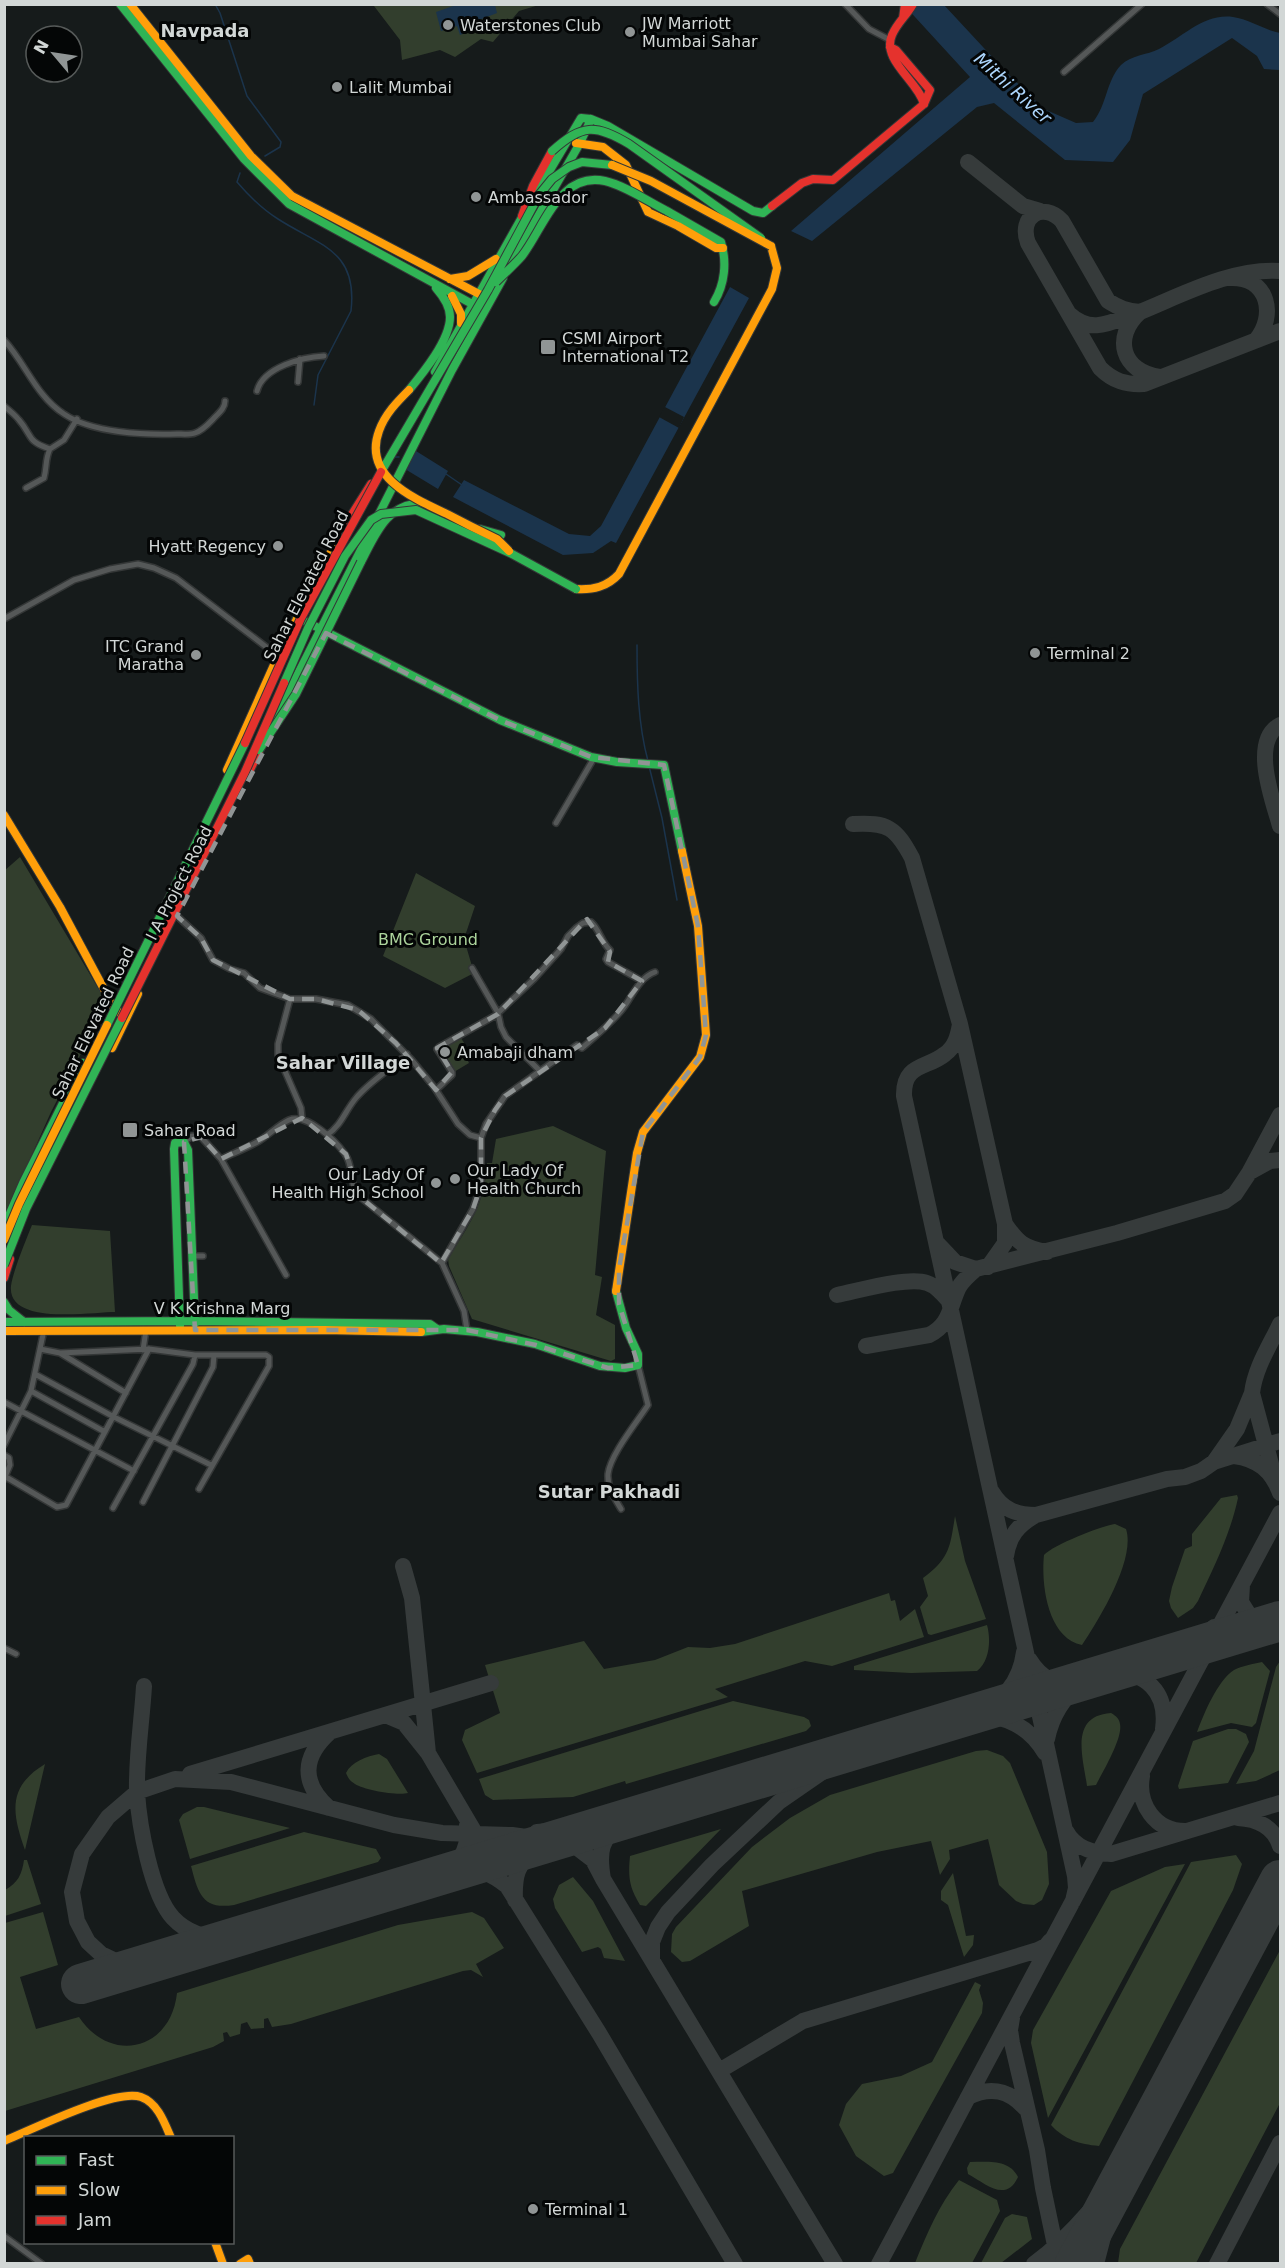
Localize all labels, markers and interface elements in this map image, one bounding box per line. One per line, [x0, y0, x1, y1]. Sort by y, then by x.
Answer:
place label: JW Marriott Mumbai Sahar [641, 14, 758, 51]
place label: Waterstones Club [460, 16, 601, 35]
marker: Waterstones Club [441, 18, 455, 32]
district label: Navpada [160, 20, 250, 41]
north arrow [24, 24, 84, 84]
marker: JW Marriott Mumbai Sahar [623, 25, 637, 39]
text: N [30, 37, 53, 57]
water label: Mithi River [970, 48, 1057, 129]
place label: Lalit Mumbai [349, 78, 452, 97]
marker: Lalit Mumbai [330, 80, 344, 94]
place label: Ambassador [488, 188, 588, 207]
marker: Ambassador [469, 190, 483, 204]
place label: CSMI Airport International T2 [562, 329, 689, 366]
marker: CSMI Airport International T2 [539, 338, 557, 356]
street label: Sahar Elevated Road [260, 507, 352, 665]
place label: Hyatt Regency [148, 537, 266, 556]
marker: Hyatt Regency [271, 539, 285, 553]
place label: ITC Grand Maratha [105, 637, 184, 674]
place label: Terminal 2 [1046, 644, 1130, 663]
marker: Terminal 2 [1028, 646, 1042, 660]
marker: ITC Grand Maratha [189, 648, 203, 662]
street label: I A Project Road [142, 823, 216, 943]
park label: BMC Ground [378, 930, 478, 949]
street label: Sahar Elevated Road [48, 944, 138, 1102]
place label: Amabaji dham [457, 1043, 573, 1062]
marker: Amabaji dham [438, 1045, 452, 1059]
district label: Sahar Village [276, 1052, 410, 1073]
marker: Sahar Road [121, 1121, 139, 1139]
place label: Sahar Road [144, 1121, 236, 1140]
place label: Our Lady Of Health Church [467, 1161, 581, 1198]
place label: Our Lady Of Health High School [271, 1165, 424, 1202]
marker: Our Lady Of Health Church [448, 1172, 462, 1186]
marker: Our Lady Of Health High School [429, 1176, 443, 1190]
street label: V K Krishna Marg [154, 1299, 290, 1318]
district label: Sutar Pakhadi [538, 1481, 680, 1502]
legend [24, 2136, 234, 2244]
text: Fast [78, 2149, 114, 2170]
text: Slow [78, 2179, 120, 2200]
place label: Terminal 1 [544, 2200, 628, 2219]
marker: Terminal 1 [526, 2202, 540, 2216]
text: Jam [77, 2209, 112, 2230]

